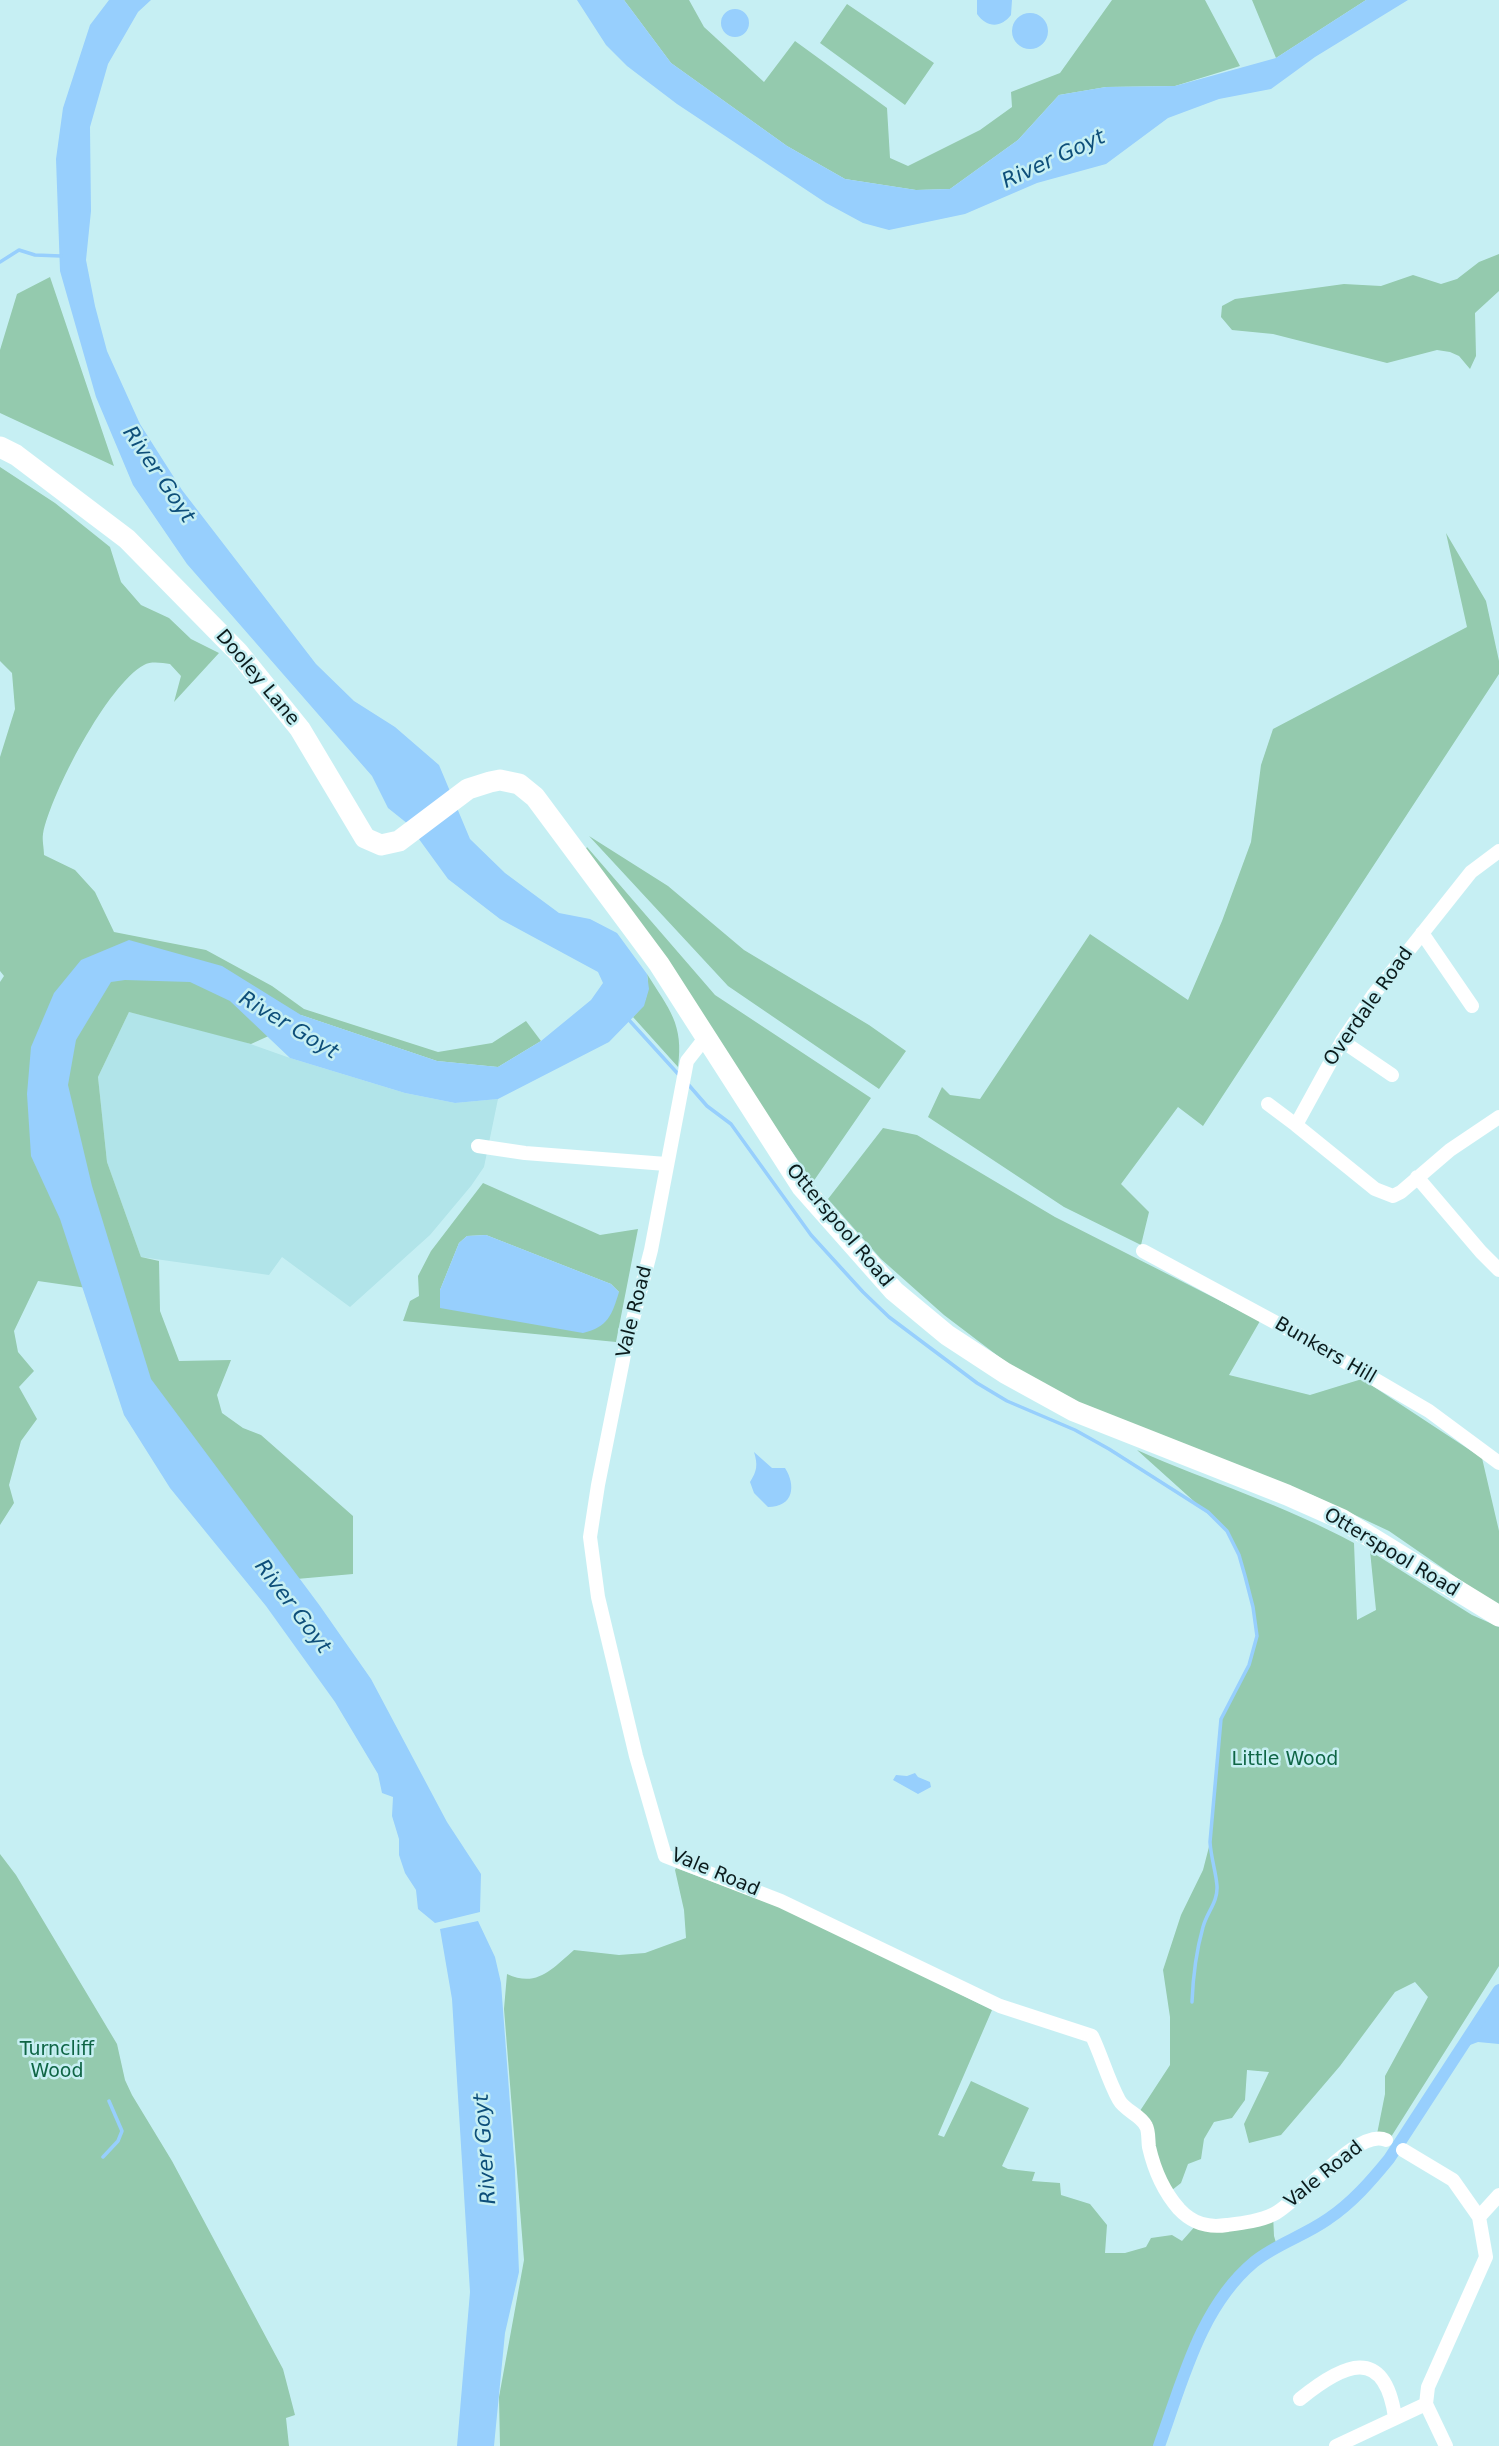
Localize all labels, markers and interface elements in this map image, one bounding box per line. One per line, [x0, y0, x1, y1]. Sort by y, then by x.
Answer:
water label: River Goyt [998, 125, 1110, 195]
water label: River Goyt [117, 422, 199, 528]
street label: Dooley Lane [210, 625, 304, 731]
street label: Overdale Road [1320, 943, 1418, 1071]
water label: River Goyt [234, 987, 342, 1065]
street label: Otterspool Road [781, 1160, 897, 1292]
street label: Vale Road [613, 1264, 657, 1360]
street label: Bunkers Hill [1270, 1313, 1380, 1389]
street label: Otterspool Road [1319, 1504, 1463, 1602]
water label: River Goyt [249, 1555, 335, 1659]
park label: Little Wood [1232, 1749, 1338, 1771]
street label: Vale Road [667, 1844, 763, 1902]
park label: Turncliff Wood [20, 2039, 94, 2083]
water label: River Goyt [470, 2093, 502, 2205]
street label: Vale Road [1280, 2137, 1368, 2213]

